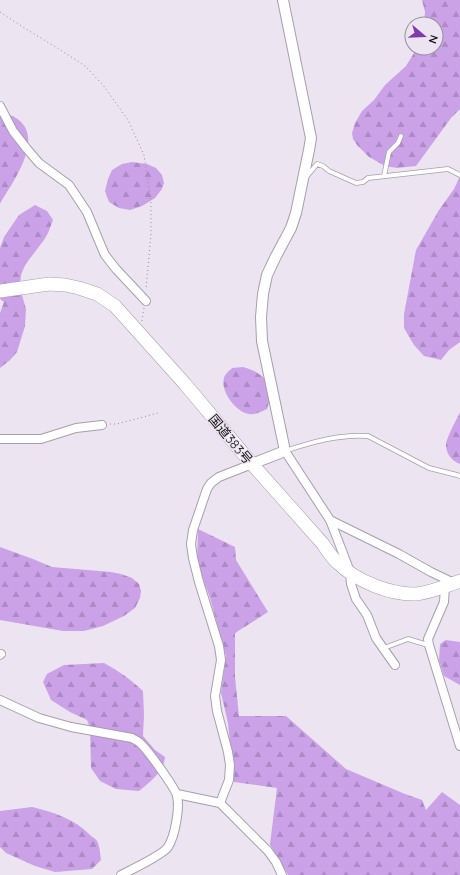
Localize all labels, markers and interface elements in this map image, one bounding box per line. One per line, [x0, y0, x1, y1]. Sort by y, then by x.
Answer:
north arrow [404, 16, 444, 56]
text: N [426, 33, 441, 45]
street label: 国道383号 [206, 411, 256, 467]

